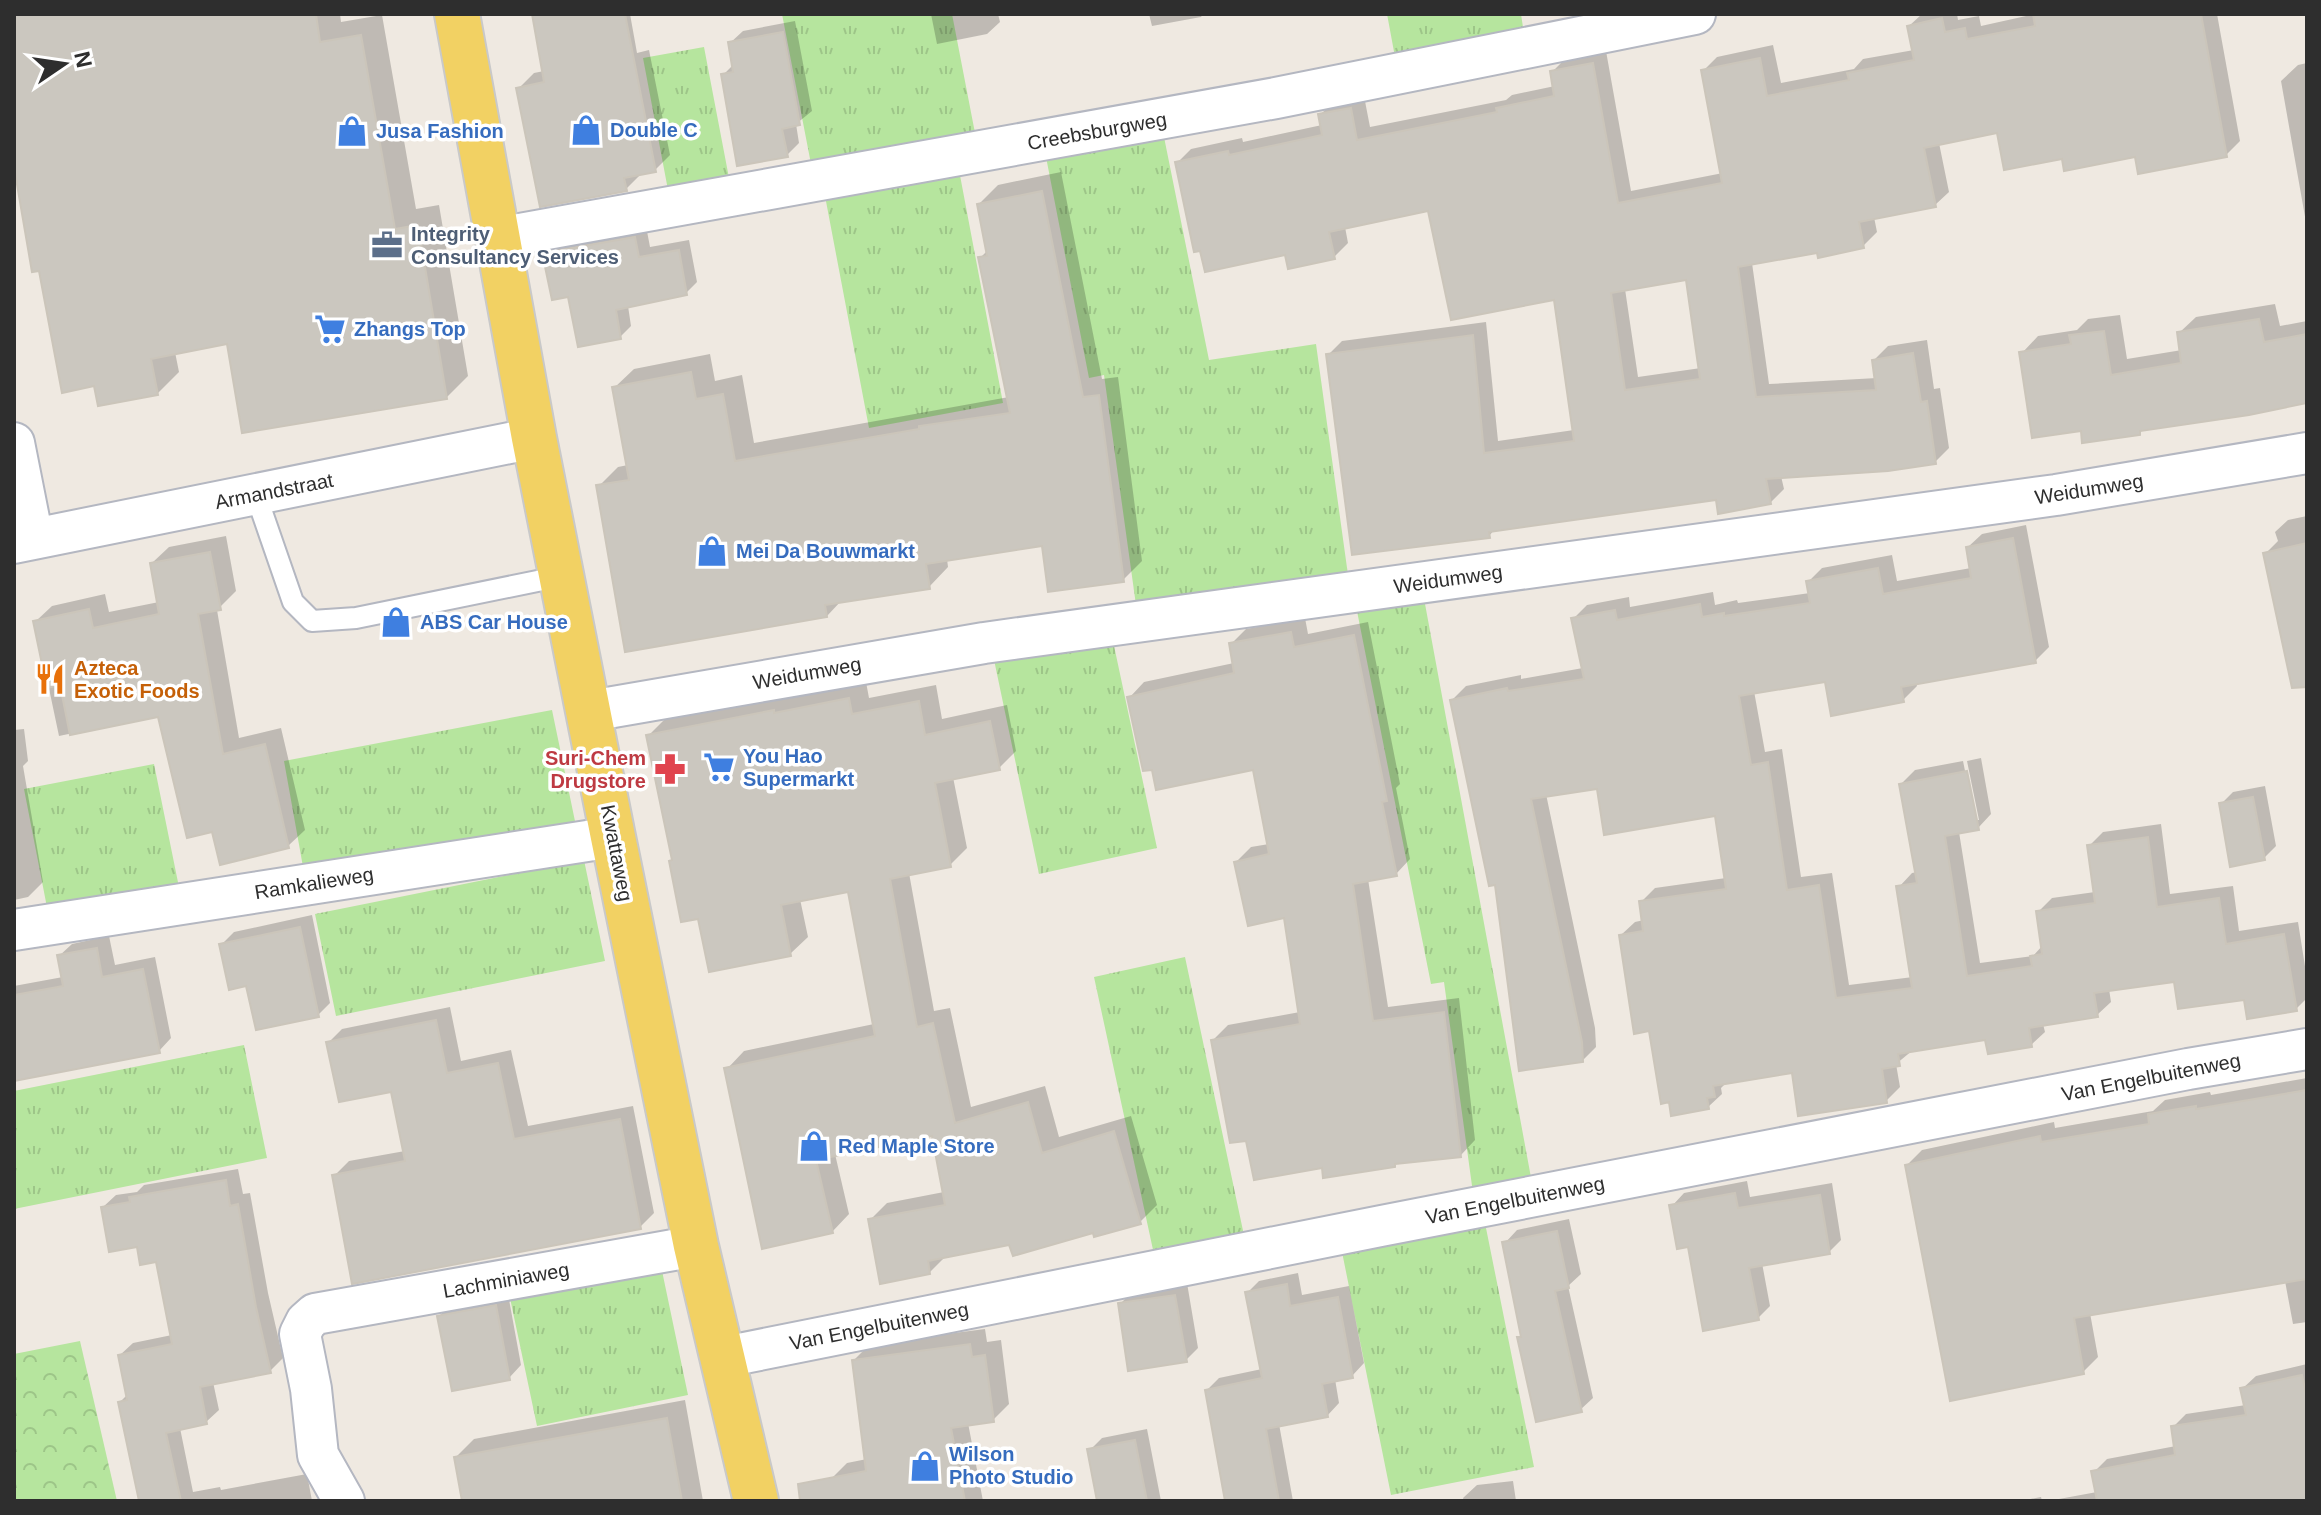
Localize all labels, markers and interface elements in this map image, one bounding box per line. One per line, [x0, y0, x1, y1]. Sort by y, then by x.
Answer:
north arrow [24, 24, 104, 104]
text: N [69, 49, 97, 70]
street label: Creebsburgweg [1026, 108, 1168, 154]
shop icon: Double C [569, 113, 603, 147]
shop icon: Jusa Fashion [335, 114, 369, 148]
place label: Double C [610, 119, 698, 141]
place label: Jusa Fashion [376, 120, 504, 142]
place label: Integrity Consultancy Services [411, 223, 619, 268]
office icon: Integrity Consultancy Services [370, 228, 404, 262]
supermarket icon: Zhangs Top [313, 312, 347, 346]
place label: Zhangs Top [354, 318, 466, 340]
street label: Armandstraat [213, 469, 335, 513]
street label: Weidumweg [2033, 470, 2145, 508]
shop icon: Mei Da Bouwmarkt [695, 534, 729, 568]
place label: Mei Da Bouwmarkt [736, 540, 915, 562]
street label: Weidumweg [1392, 560, 1504, 598]
shop icon: ABS Car House [379, 605, 413, 639]
place label: ABS Car House [420, 611, 568, 633]
street label: Weidumweg [751, 653, 863, 693]
place label: Azteca Exotic Foods [74, 657, 200, 702]
restaurant icon: Azteca Exotic Foods [33, 662, 67, 696]
place label: You Hao Supermarkt [743, 745, 854, 790]
place label: Suri-Chem Drugstore [545, 747, 646, 792]
supermarket icon: You Hao Supermarkt [702, 750, 736, 784]
pharmacy icon: Suri-Chem Drugstore [653, 752, 687, 786]
street label: Kwattaweg [597, 803, 637, 903]
street label: Ramkalieweg [253, 863, 375, 903]
street label: Van Engelbuitenweg [2060, 1049, 2242, 1105]
shop icon: Red Maple Store [797, 1129, 831, 1163]
place label: Red Maple Store [838, 1135, 995, 1157]
street label: Van Engelbuitenweg [1424, 1172, 1606, 1228]
street label: Lachminiaweg [441, 1258, 571, 1302]
street label: Van Engelbuitenweg [788, 1298, 970, 1354]
place label: Wilson Photo Studio [949, 1443, 1073, 1488]
shop icon: Wilson Photo Studio [908, 1449, 942, 1483]

